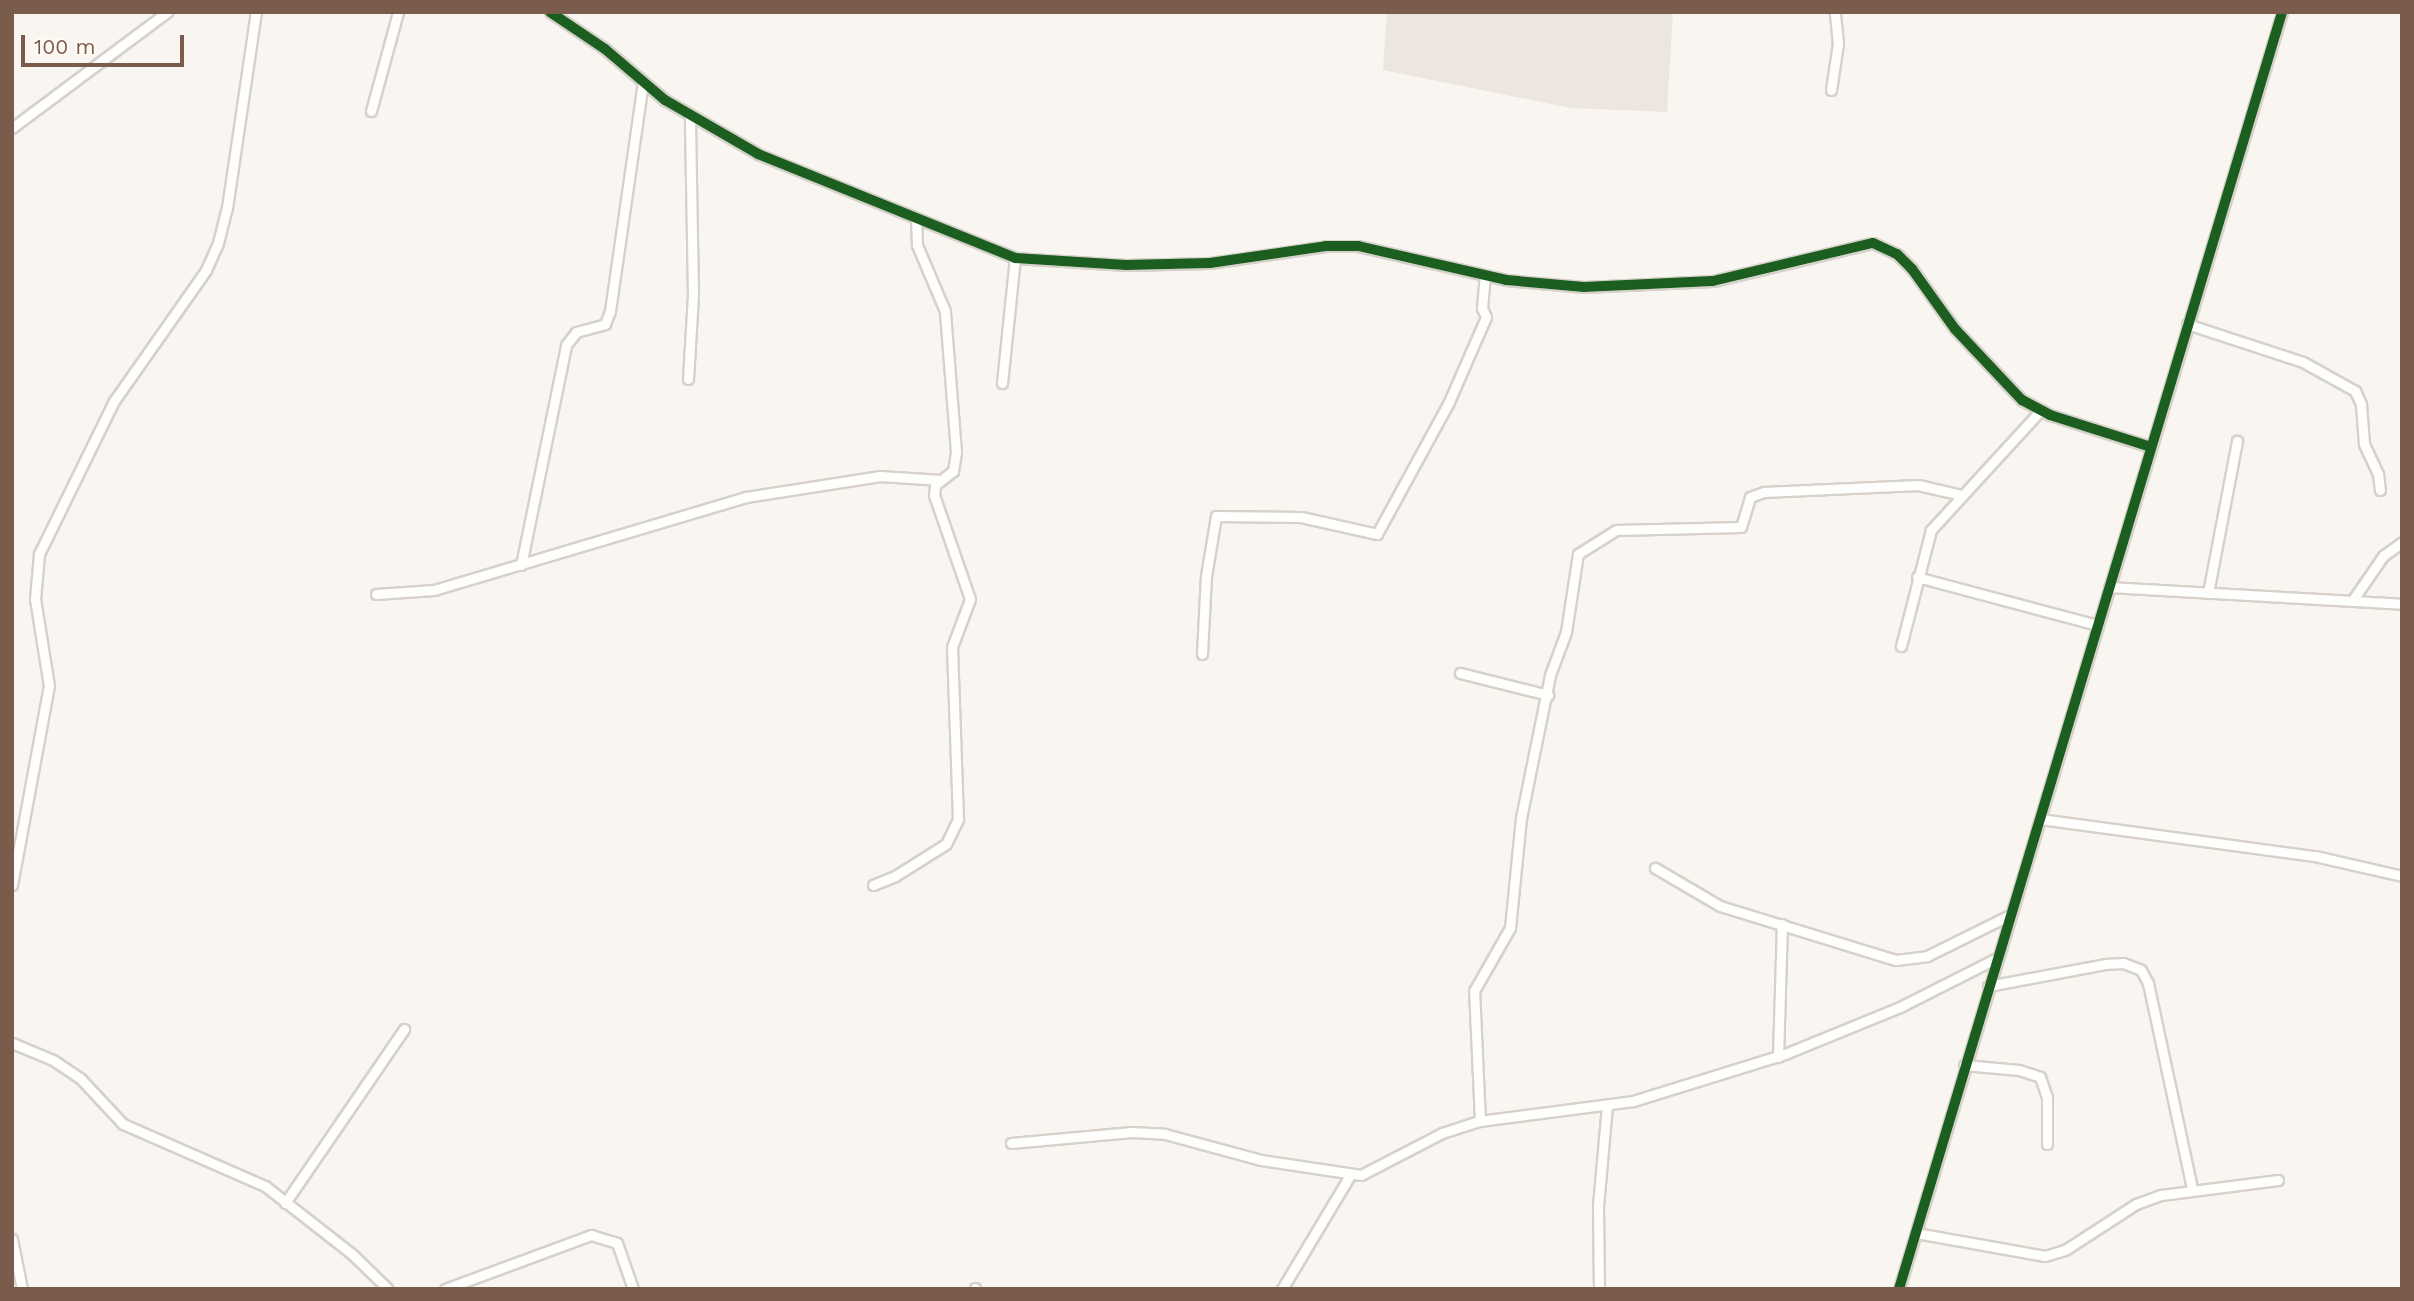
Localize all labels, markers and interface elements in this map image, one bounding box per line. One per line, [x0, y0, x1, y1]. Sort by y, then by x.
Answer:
scale bar [24, 21, 187, 65]
text: 100 m [34, 34, 96, 59]

